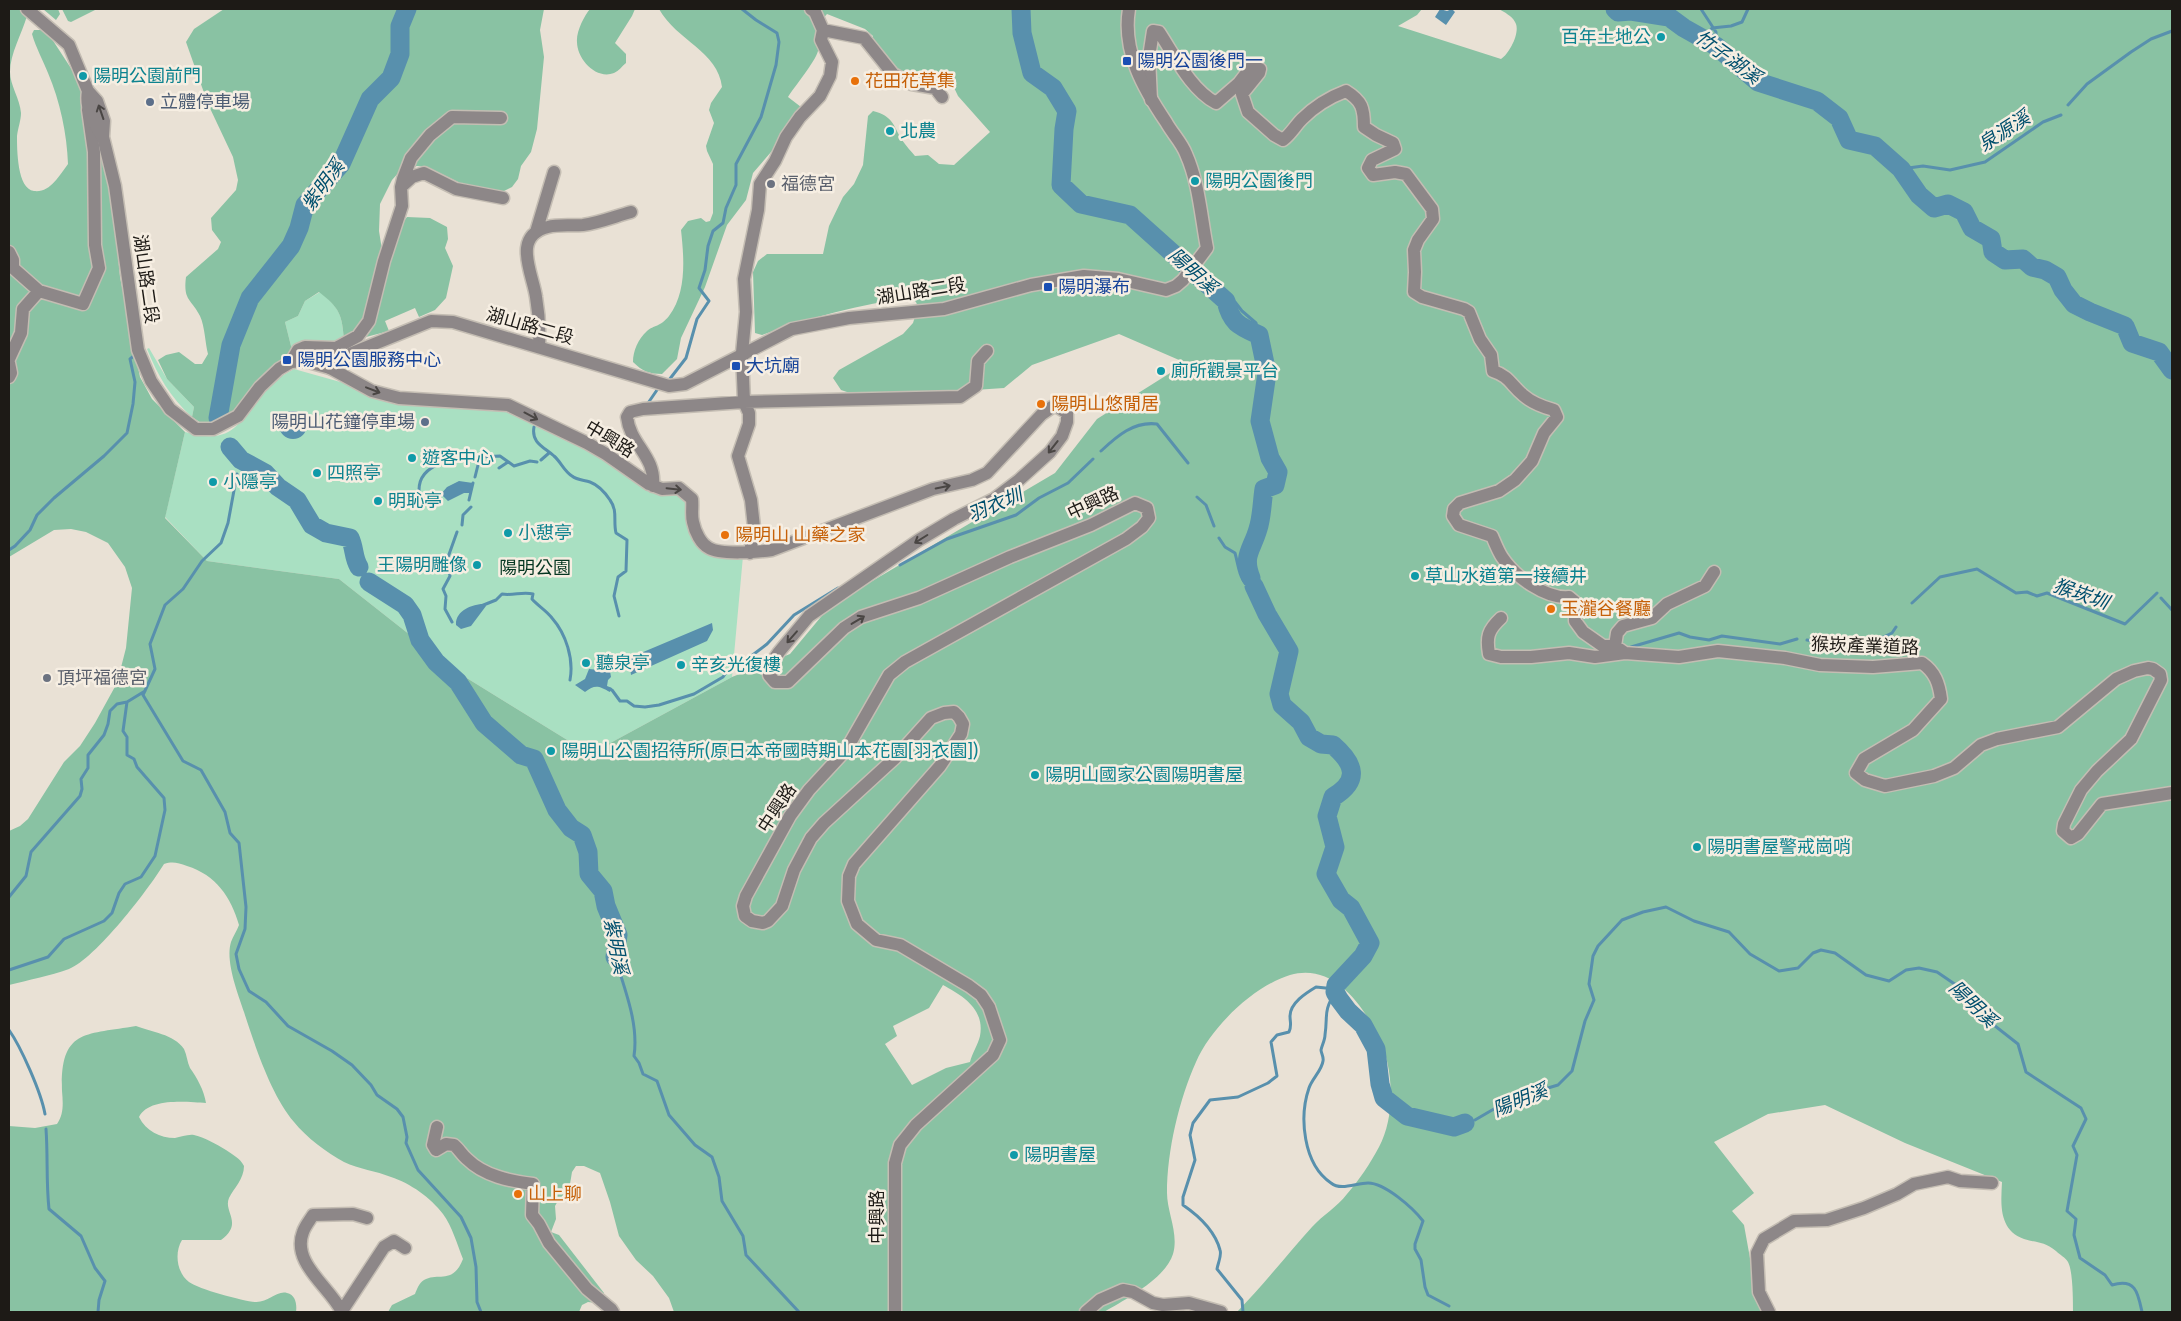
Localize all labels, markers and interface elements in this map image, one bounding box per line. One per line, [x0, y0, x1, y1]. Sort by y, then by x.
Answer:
water label: 竹子湖溪 [1690, 25, 1768, 90]
place label: 百年土地公 [1561, 26, 1651, 48]
marker: 百年土地公 [1655, 31, 1667, 43]
place label: 陽明公園後門一 [1137, 50, 1263, 72]
marker: 陽明公園後門一 [1121, 55, 1133, 67]
place label: 陽明公園前門 [93, 65, 201, 87]
marker: 陽明公園前門 [77, 70, 89, 82]
place label: 花田花草集 [865, 70, 955, 92]
marker: 花田花草集 [849, 75, 861, 87]
place label: 立體停車場 [160, 91, 250, 113]
marker: 立體停車場 [144, 96, 156, 108]
water label: 泉源溪 [1974, 104, 2037, 156]
one-way arrow [96, 105, 105, 120]
place label: 北農 [900, 120, 936, 142]
marker: 北農 [884, 125, 896, 137]
water label: 紫明溪 [297, 153, 351, 215]
place label: 陽明公園後門 [1205, 170, 1313, 192]
place label: 福德宮 [781, 173, 835, 195]
marker: 陽明公園後門 [1189, 175, 1201, 187]
marker: 福德宮 [765, 178, 777, 190]
street label: 湖山路二段 [129, 233, 163, 325]
water label: 陽明溪 [1164, 243, 1224, 301]
street label: 湖山路二段 [875, 273, 967, 309]
place label: 陽明瀑布 [1058, 276, 1130, 298]
marker: 陽明瀑布 [1042, 281, 1054, 293]
street label: 湖山路二段 [484, 303, 576, 349]
place label: 陽明公園服務中心 [297, 349, 441, 371]
marker: 陽明公園服務中心 [281, 354, 293, 366]
place label: 大坑廟 [746, 355, 800, 377]
marker: 大坑廟 [730, 360, 742, 372]
place label: 廁所觀景平台 [1171, 360, 1279, 382]
marker: 廁所觀景平台 [1155, 365, 1167, 377]
one-way arrow [365, 386, 380, 396]
place label: 陽明山悠閒居 [1051, 393, 1159, 415]
marker: 陽明山悠閒居 [1035, 398, 1047, 410]
place label: 陽明山花鐘停車場 [271, 411, 415, 433]
one-way arrow [524, 411, 539, 421]
marker: 陽明山花鐘停車場 [419, 416, 431, 428]
street label: 中興路 [581, 416, 639, 462]
one-way arrow [1048, 440, 1059, 453]
place label: 遊客中心 [422, 447, 494, 469]
marker: 遊客中心 [406, 452, 418, 464]
place label: 四照亭 [327, 462, 381, 484]
marker: 四照亭 [311, 467, 323, 479]
place label: 小隱亭 [223, 471, 277, 493]
marker: 小隱亭 [207, 476, 219, 488]
one-way arrow [935, 482, 951, 491]
water label: 羽衣圳 [964, 482, 1028, 527]
street label: 中興路 [1064, 482, 1122, 524]
one-way arrow [666, 484, 682, 494]
place label: 明恥亭 [388, 490, 442, 512]
marker: 明恥亭 [372, 495, 384, 507]
place label: 小憇亭 [518, 522, 572, 544]
place label: 陽明山 山藥之家 [735, 524, 865, 546]
marker: 小憇亭 [502, 527, 514, 539]
marker: 陽明山 山藥之家 [719, 529, 731, 541]
one-way arrow [914, 534, 928, 544]
place label: 王陽明雕像 [377, 554, 467, 576]
park label: 陽明公園 [499, 557, 571, 579]
marker: 王陽明雕像 [471, 559, 483, 571]
place label: 草山水道第一接續井 [1425, 565, 1587, 587]
marker: 草山水道第一接續井 [1409, 570, 1421, 582]
water label: 猴崁圳 [2050, 574, 2115, 615]
place label: 玉瀧谷餐廳 [1561, 598, 1651, 620]
marker: 玉瀧谷餐廳 [1545, 603, 1557, 615]
one-way arrow [850, 614, 864, 624]
one-way arrow [786, 630, 798, 643]
street label: 猴崁產業道路 [1811, 633, 1919, 659]
place label: 聽泉亭 [596, 652, 650, 674]
place label: 辛亥光復樓 [691, 654, 781, 676]
marker: 聽泉亭 [580, 657, 592, 669]
marker: 辛亥光復樓 [675, 659, 687, 671]
place label: 頂坪福德宮 [57, 667, 147, 689]
marker: 頂坪福德宮 [41, 672, 53, 684]
place label: 陽明山公園招待所(原日本帝國時期山本花園[羽衣園]) [561, 740, 978, 762]
marker: 陽明山公園招待所(原日本帝國時期山本花園[羽衣園]) [545, 745, 557, 757]
place label: 陽明山國家公園陽明書屋 [1045, 764, 1243, 786]
marker: 陽明山國家公園陽明書屋 [1029, 769, 1041, 781]
street label: 中興路 [753, 779, 801, 837]
place label: 陽明書屋警戒崗哨 [1707, 836, 1851, 858]
marker: 陽明書屋警戒崗哨 [1691, 841, 1703, 853]
water label: 紫明溪 [599, 916, 633, 979]
water label: 陽明溪 [1945, 976, 2004, 1034]
water label: 陽明溪 [1489, 1078, 1554, 1121]
place label: 陽明書屋 [1024, 1144, 1096, 1166]
marker: 陽明書屋 [1008, 1149, 1020, 1161]
place label: 山上聊 [528, 1183, 582, 1205]
marker: 山上聊 [512, 1188, 524, 1200]
street label: 中興路 [866, 1190, 888, 1244]

